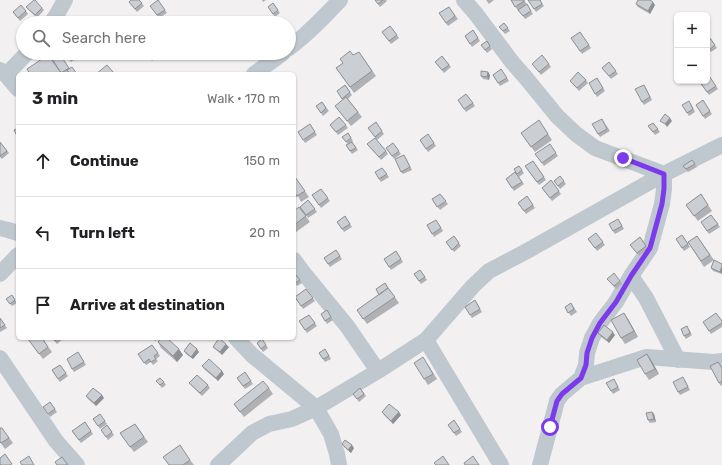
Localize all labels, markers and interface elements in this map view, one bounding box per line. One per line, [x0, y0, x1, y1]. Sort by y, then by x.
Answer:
map controls [674, 12, 710, 84]
button: + [674, 12, 710, 48]
search box [16, 16, 296, 60]
icon: search [30, 27, 52, 49]
text: Search here [62, 29, 146, 47]
button: − [674, 48, 710, 84]
text: 3 min [32, 88, 78, 108]
text: Walk · 170 m [207, 91, 280, 106]
route end [614, 149, 632, 167]
icon: ahead [32, 150, 54, 172]
text: Continue [70, 152, 139, 170]
text: 150 m [244, 153, 280, 168]
icon: left [32, 222, 54, 244]
text: Turn left [70, 224, 135, 242]
text: 20 m [249, 225, 280, 240]
icon: arrive [32, 294, 54, 316]
text: Arrive at destination [70, 296, 225, 314]
route start [541, 418, 559, 436]

